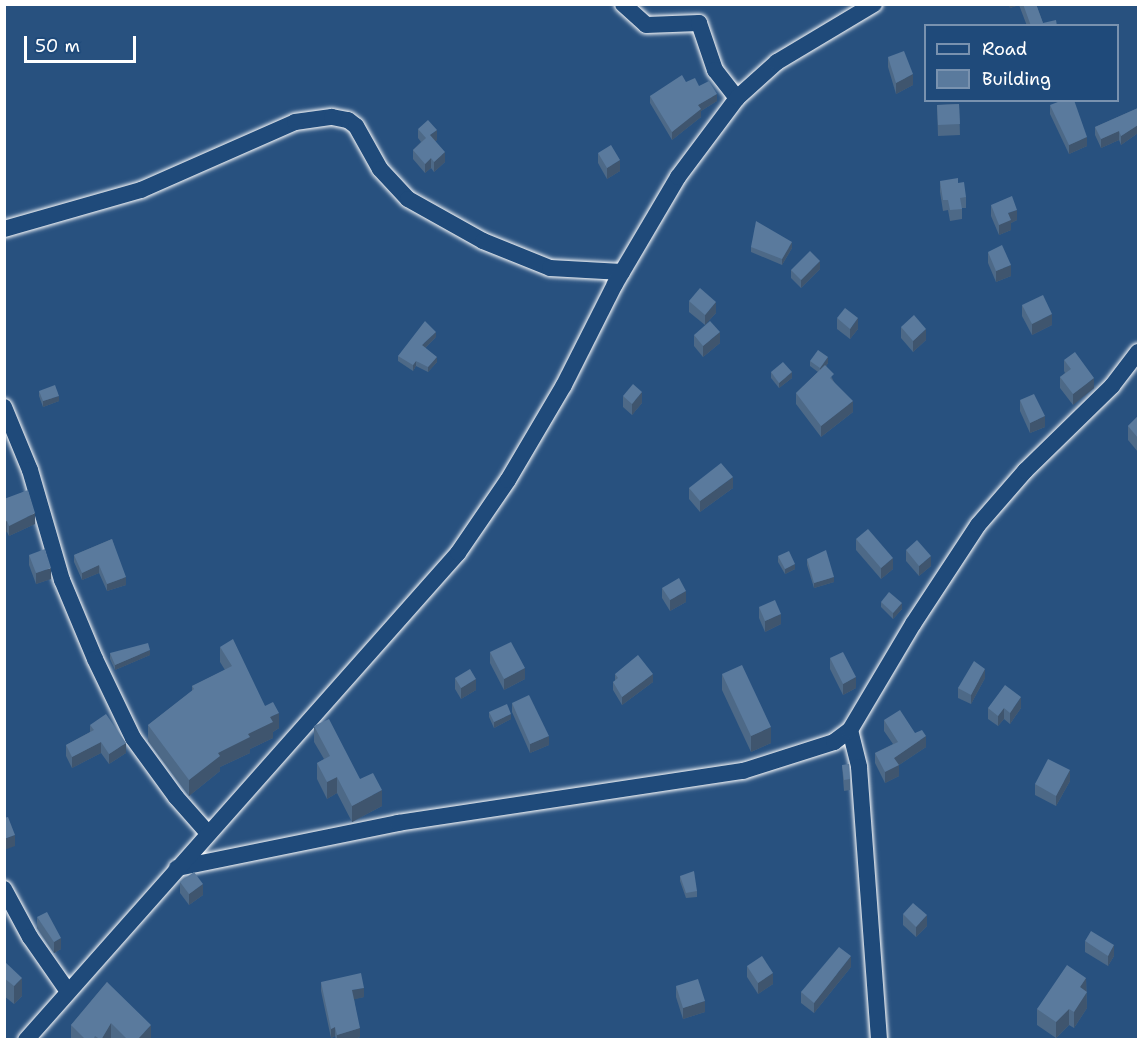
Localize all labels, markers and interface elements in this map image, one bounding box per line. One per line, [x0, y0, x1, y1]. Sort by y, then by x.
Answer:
scale bar [27, 24, 140, 62]
legend [924, 24, 1119, 102]
text: 50 m [35, 34, 80, 58]
text: Road [982, 37, 1027, 61]
text: Building [982, 67, 1051, 91]

